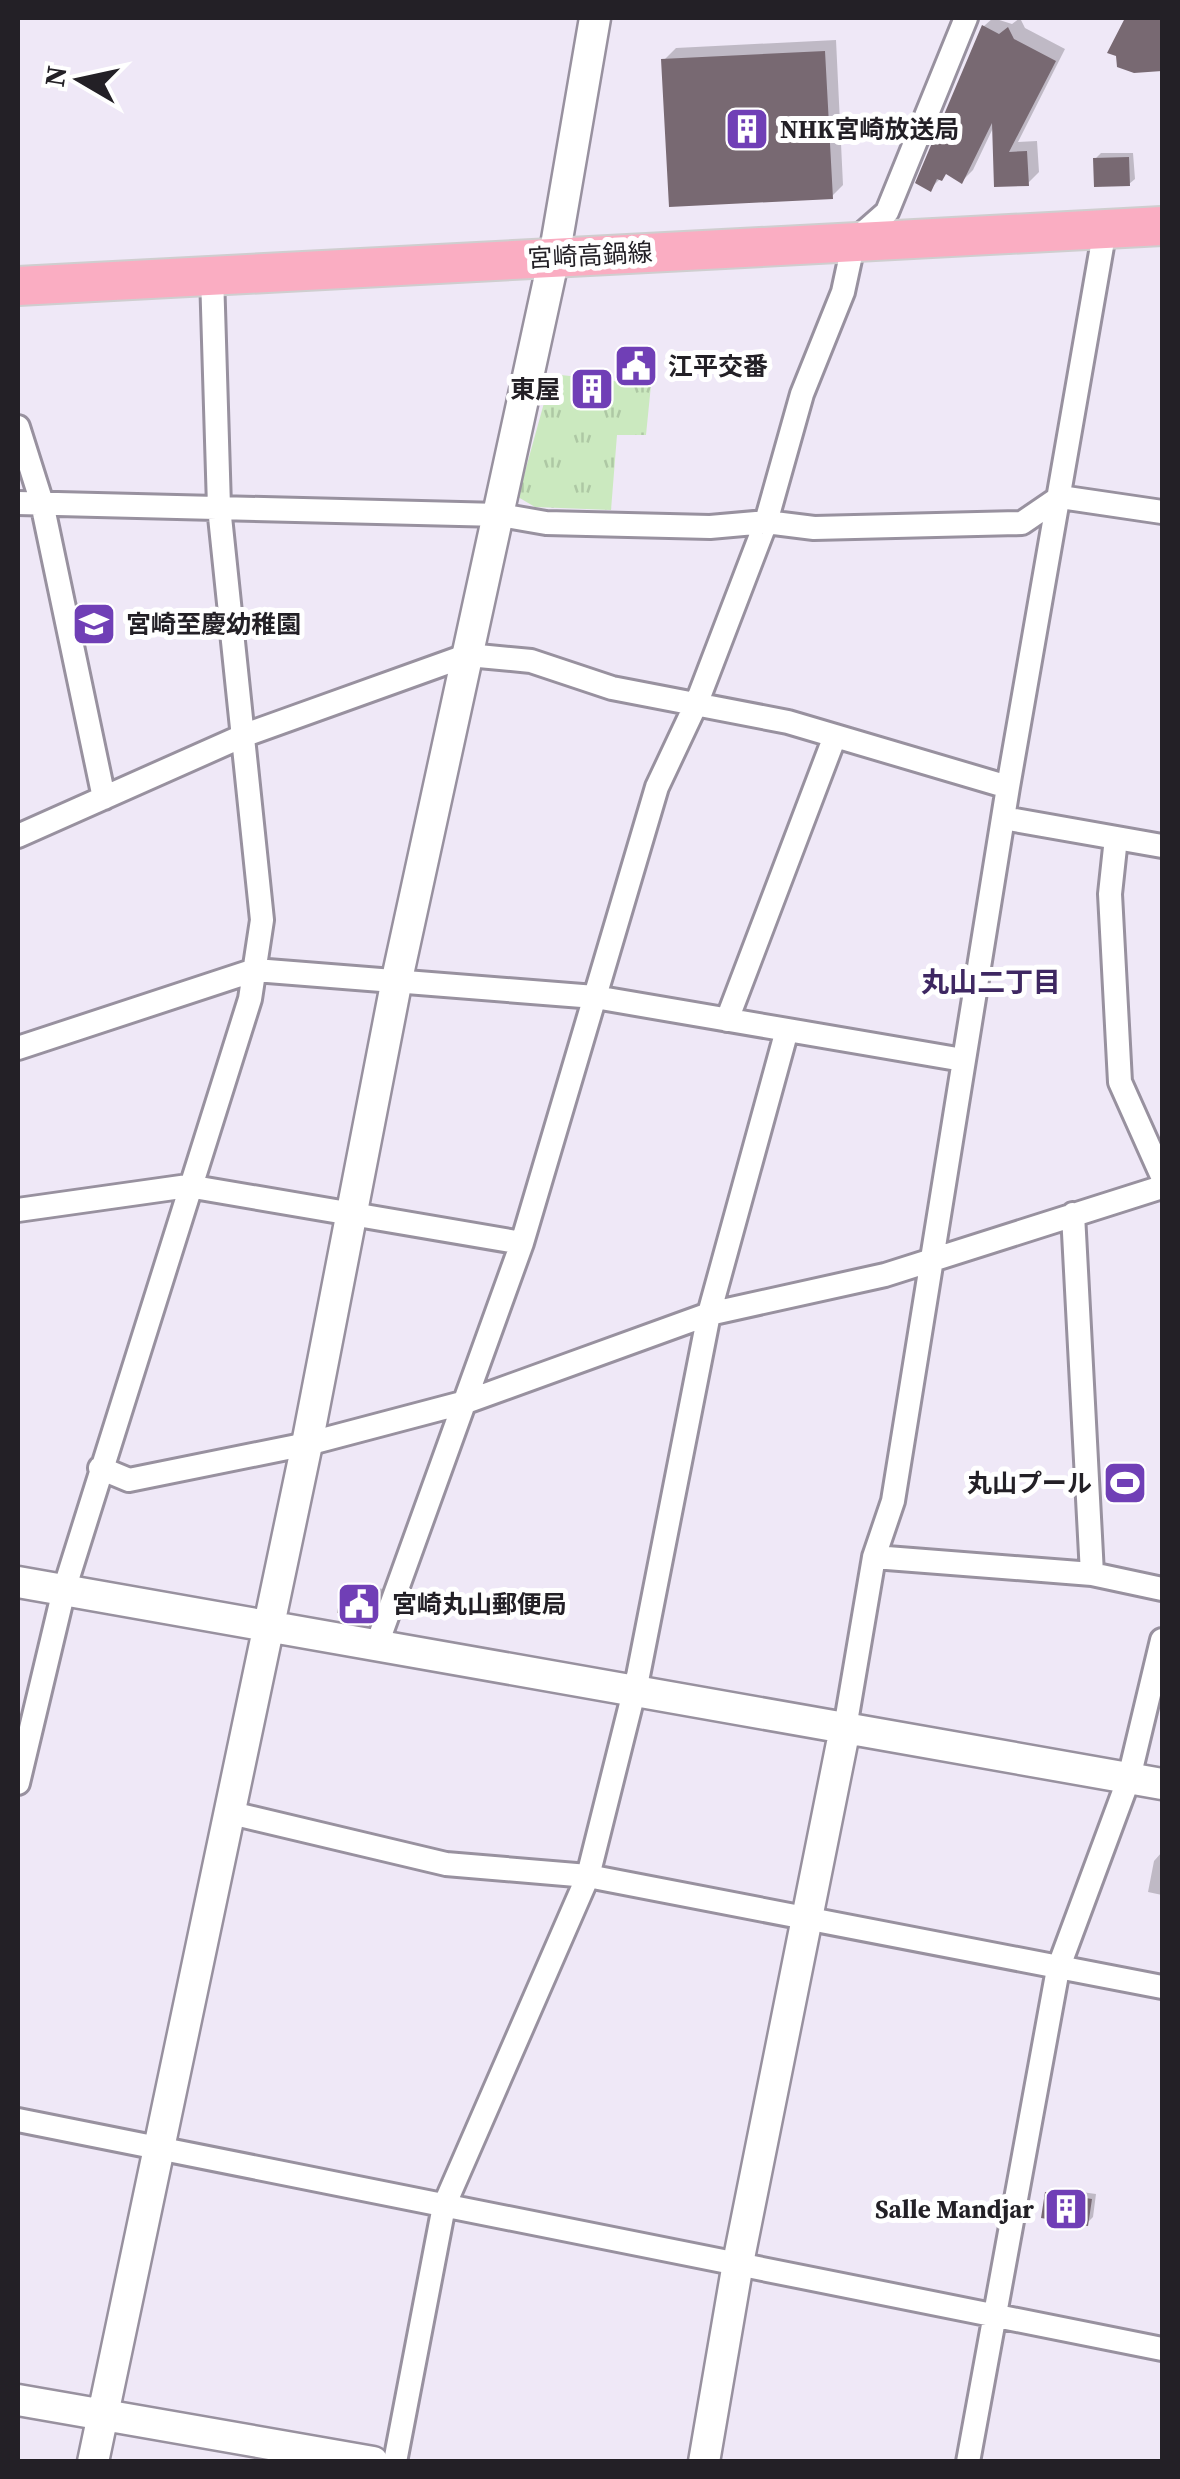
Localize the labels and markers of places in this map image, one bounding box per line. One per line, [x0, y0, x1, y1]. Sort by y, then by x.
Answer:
building icon: NHK宮崎放送局 [724, 106, 770, 152]
place label: NHK宮崎放送局 [780, 112, 959, 146]
public building icon: 江平交番 [613, 343, 659, 389]
place label: 江平交番 [668, 349, 768, 383]
building icon: 東屋 [569, 366, 615, 412]
place label: 東屋 [510, 372, 560, 406]
school or university icon: 宮崎至慶幼稚園 [71, 601, 117, 647]
place label: 宮崎至慶幼稚園 [126, 607, 301, 641]
sports icon: 丸山プール [1102, 1460, 1148, 1506]
place label: 丸山プール [967, 1466, 1092, 1500]
public building icon: 宮崎丸山郵便局 [336, 1581, 382, 1627]
place label: 宮崎丸山郵便局 [392, 1587, 567, 1621]
building icon: Salle Mandjar [1043, 2186, 1089, 2232]
place label: Salle Mandjar [875, 2192, 1034, 2226]

